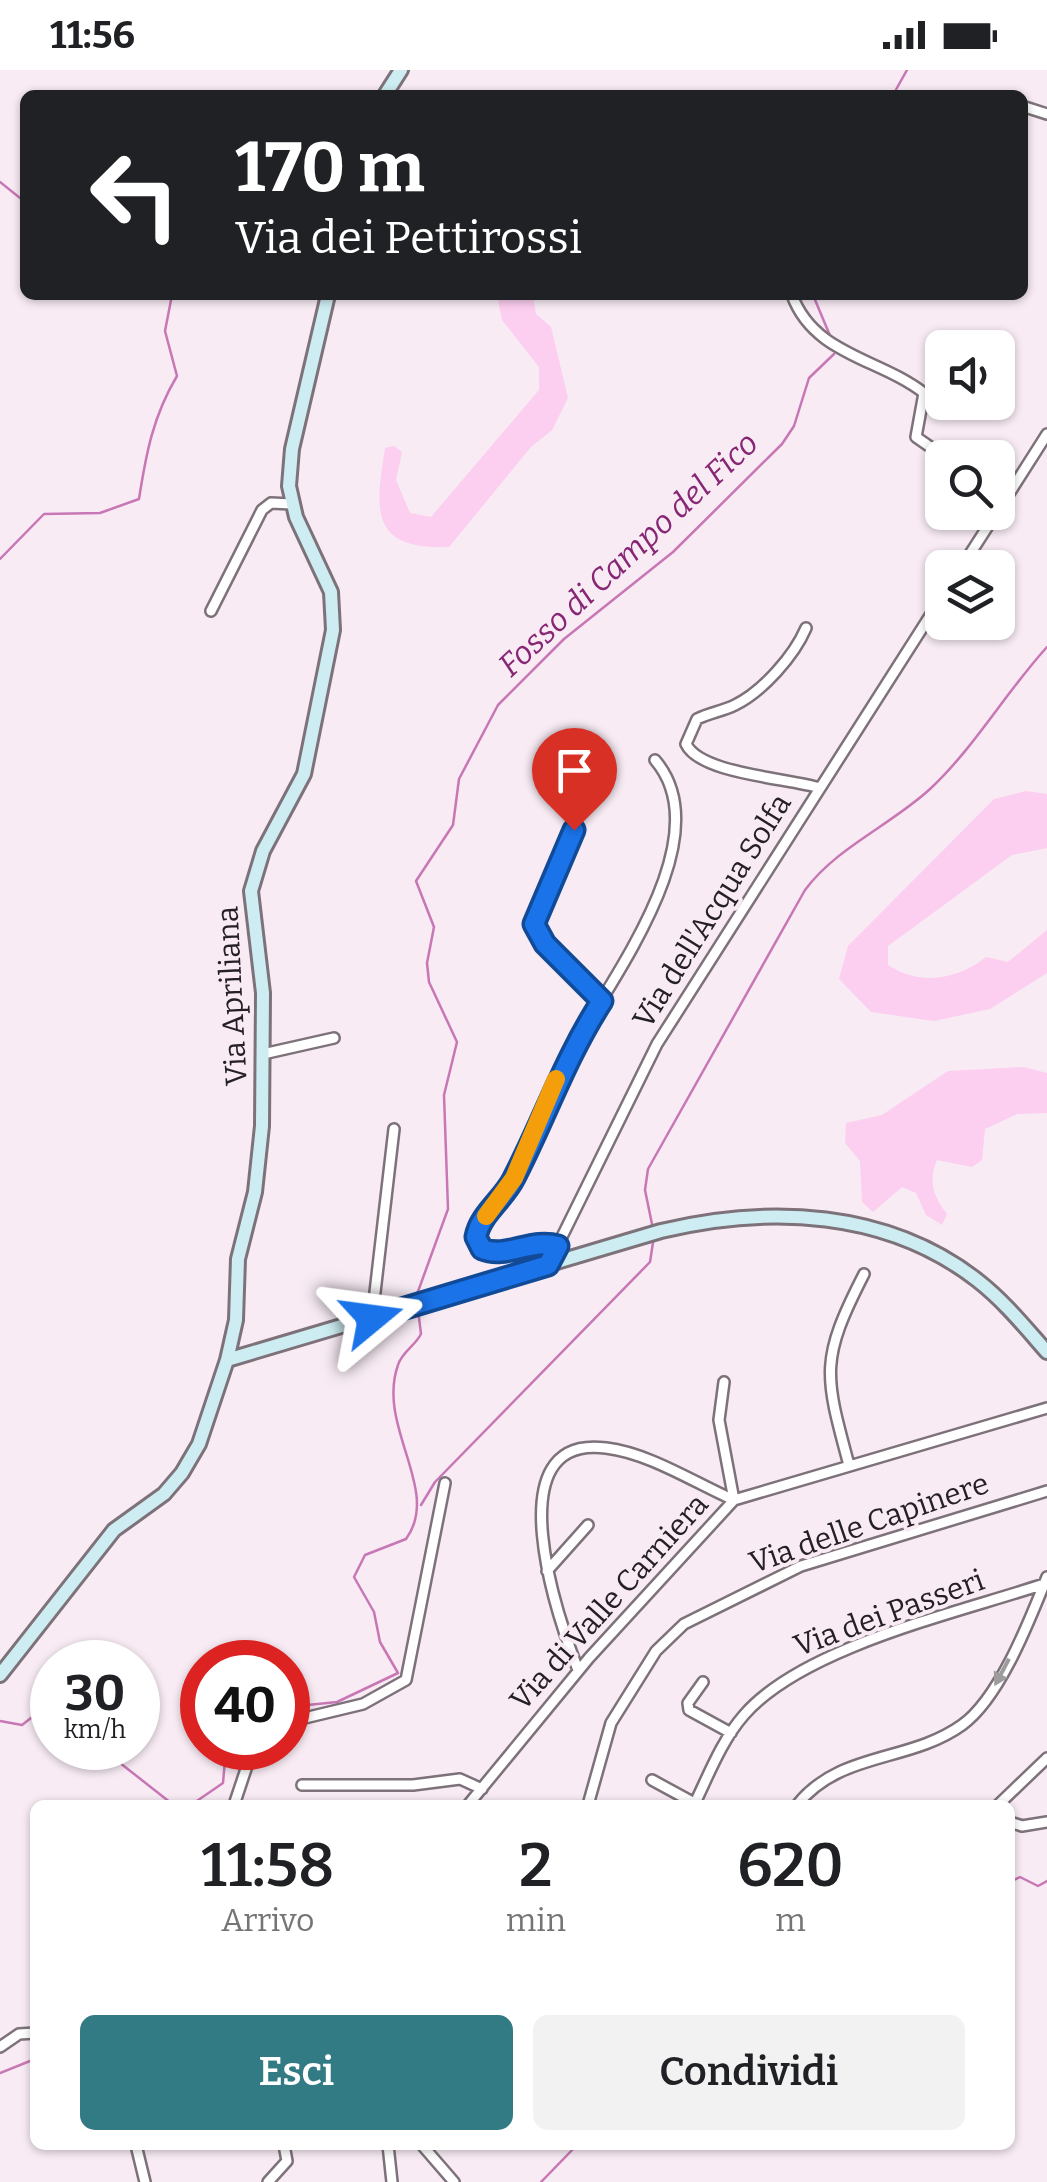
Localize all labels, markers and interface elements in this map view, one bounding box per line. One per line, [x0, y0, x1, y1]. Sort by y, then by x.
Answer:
text: 11:56 [50, 12, 135, 58]
text: 170 m [235, 126, 425, 210]
icon: left [70, 130, 200, 260]
text: Via dei Pettirossi [235, 211, 582, 265]
map controls [925, 330, 1015, 640]
button: sound [925, 330, 1015, 420]
water label: Fosso di Campo del Fico [491, 424, 765, 684]
button: search [925, 440, 1015, 530]
button: layers [925, 550, 1015, 640]
pin [532, 728, 617, 831]
icon: arrive [547, 743, 602, 798]
street label: Via dell'Acqua Solfa [625, 787, 799, 1035]
street label: Via Apriliana [209, 905, 255, 1087]
position arrow [320, 1266, 424, 1370]
street label: Via delle Capinere [745, 1465, 993, 1581]
street label: Via di Valle Carniera [502, 1486, 716, 1718]
street label: Via dei Passeri [789, 1562, 989, 1664]
speed limit sign: 40 [180, 1640, 310, 1770]
one-way arrow [993, 1657, 1010, 1686]
text: 30 [65, 1663, 125, 1723]
text: km/h [64, 1715, 126, 1745]
text: 11:58 [201, 1830, 334, 1902]
text: 2 [519, 1830, 553, 1902]
text: 620 [737, 1830, 844, 1902]
text: Arrivo [221, 1901, 314, 1939]
text: min [506, 1901, 566, 1939]
text: m [775, 1901, 806, 1939]
button: Esci [80, 2015, 513, 2130]
button: Condividi [533, 2015, 965, 2130]

